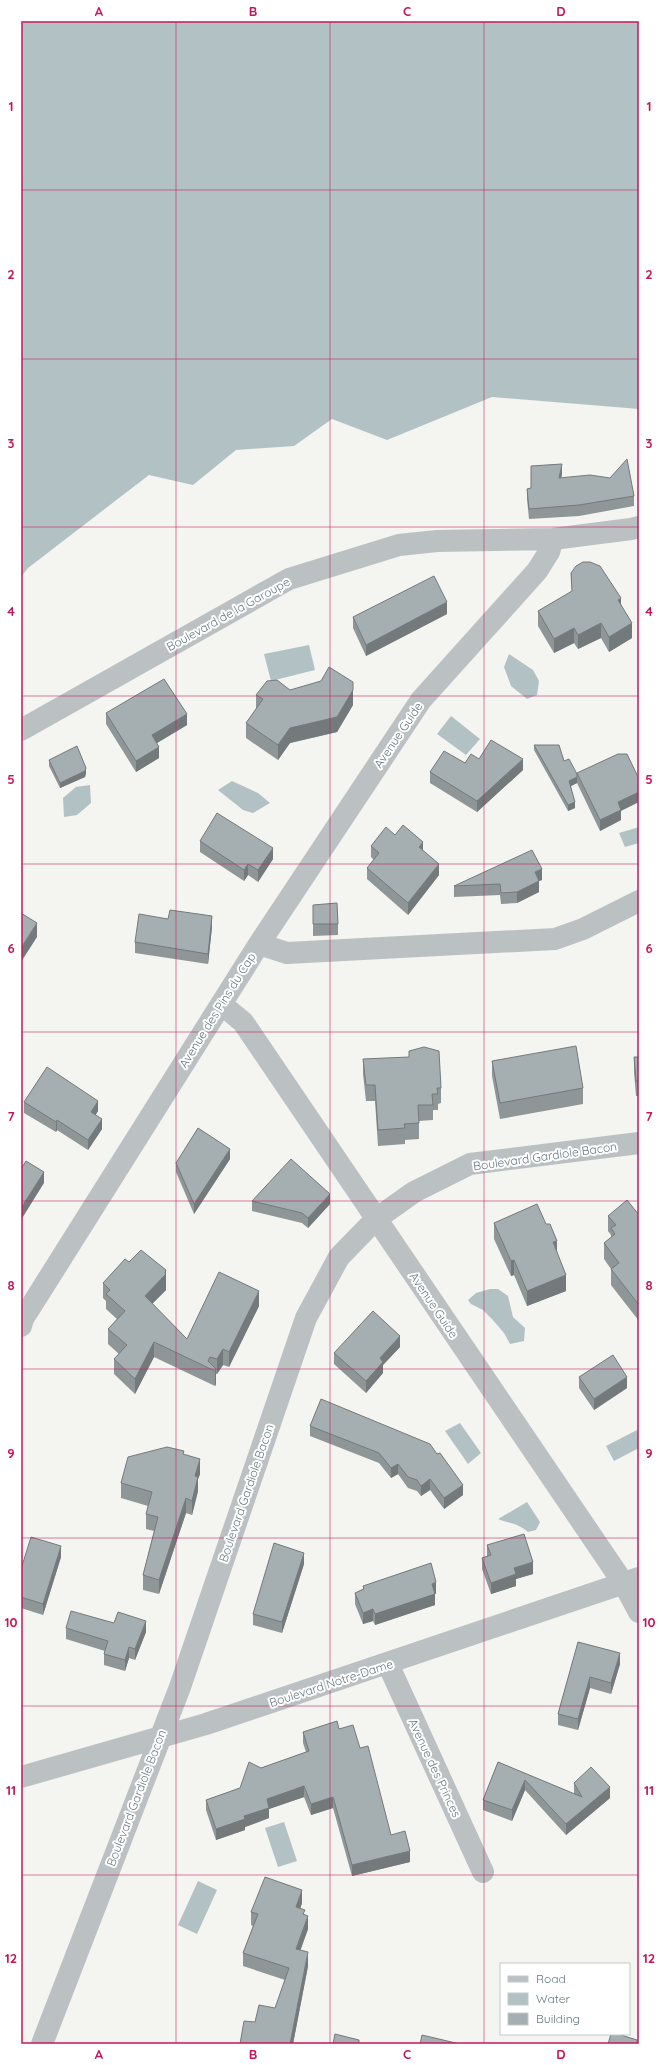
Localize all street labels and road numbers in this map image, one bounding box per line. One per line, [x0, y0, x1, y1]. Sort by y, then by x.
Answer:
street label: Boulevard de la Garoupe [164, 574, 292, 654]
street label: Avenue Guide [371, 699, 426, 771]
street label: Avenue des Pins du Cap [175, 950, 259, 1070]
street label: Boulevard Gardiole Bacon [472, 1138, 618, 1174]
street label: Avenue Guide [407, 1269, 462, 1341]
street label: Boulevard Gardiole Bacon [215, 1422, 277, 1564]
street label: Boulevard Notre-Dame [267, 1656, 395, 1710]
street label: Avenue des Princes [406, 1716, 465, 1820]
street label: Boulevard Gardiole Bacon [103, 1728, 169, 1868]

